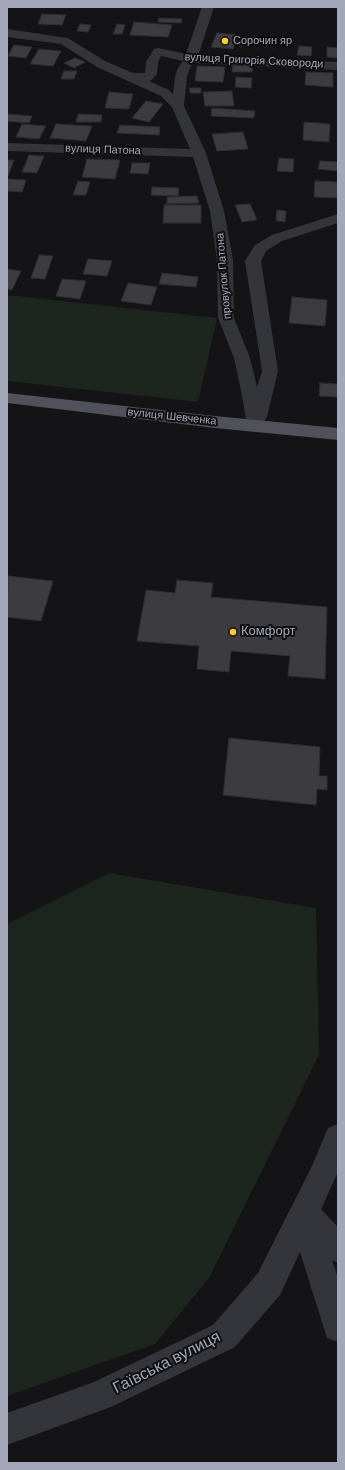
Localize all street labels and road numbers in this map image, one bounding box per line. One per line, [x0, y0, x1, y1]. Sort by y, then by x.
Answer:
street label: вулиця Григорія Сковороди [184, 51, 324, 71]
street label: вулиця Патона [65, 142, 141, 158]
street label: провулок Патона [214, 232, 234, 320]
street label: вулиця Шевченка [127, 406, 217, 428]
street label: Гаївська вулиця [110, 1328, 224, 1398]

